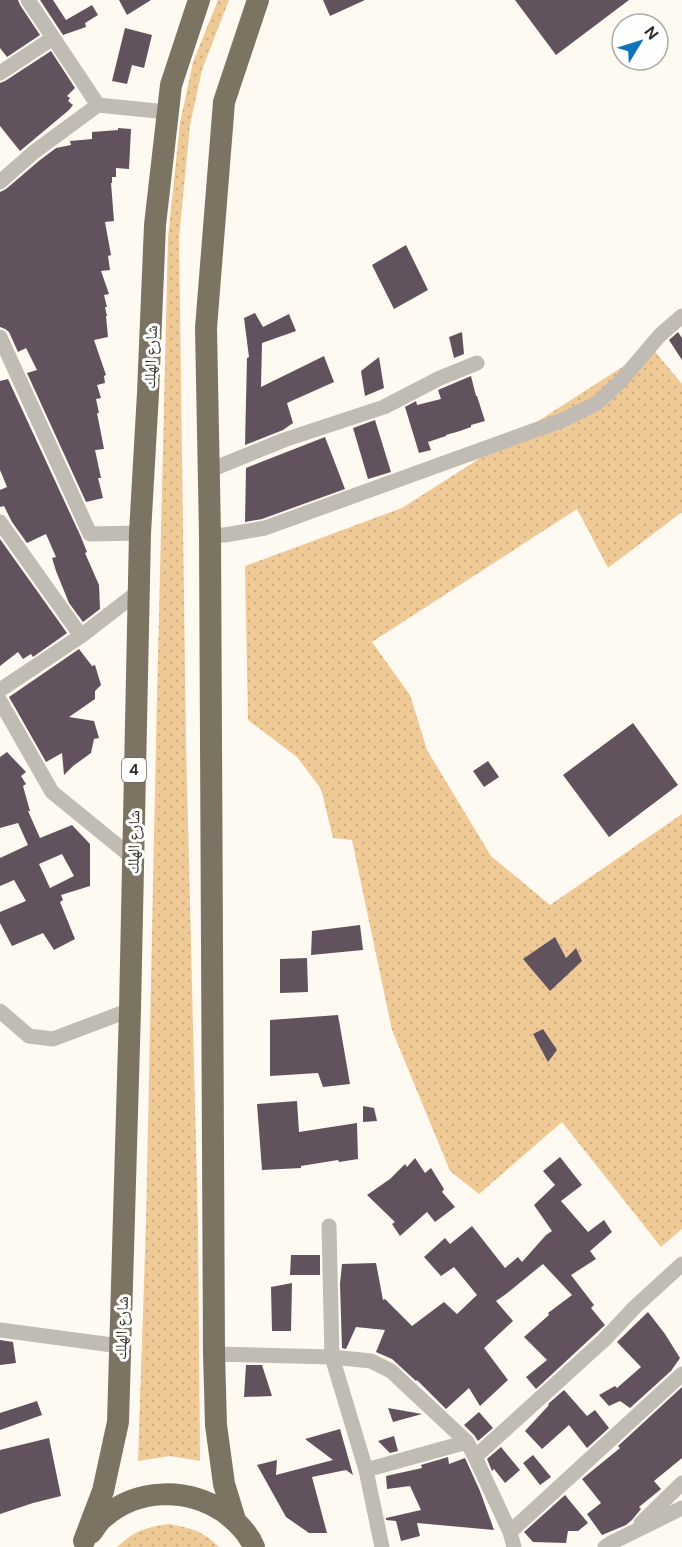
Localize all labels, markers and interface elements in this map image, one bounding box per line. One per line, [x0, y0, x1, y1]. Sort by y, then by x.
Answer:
north arrow [610, 12, 670, 72]
text: N [640, 22, 663, 44]
street label: شارع الهلك [139, 325, 162, 389]
road number: 4 [122, 758, 146, 782]
street label: شارع الهلك [122, 810, 145, 874]
street label: شارع الهلك [110, 1296, 133, 1360]

